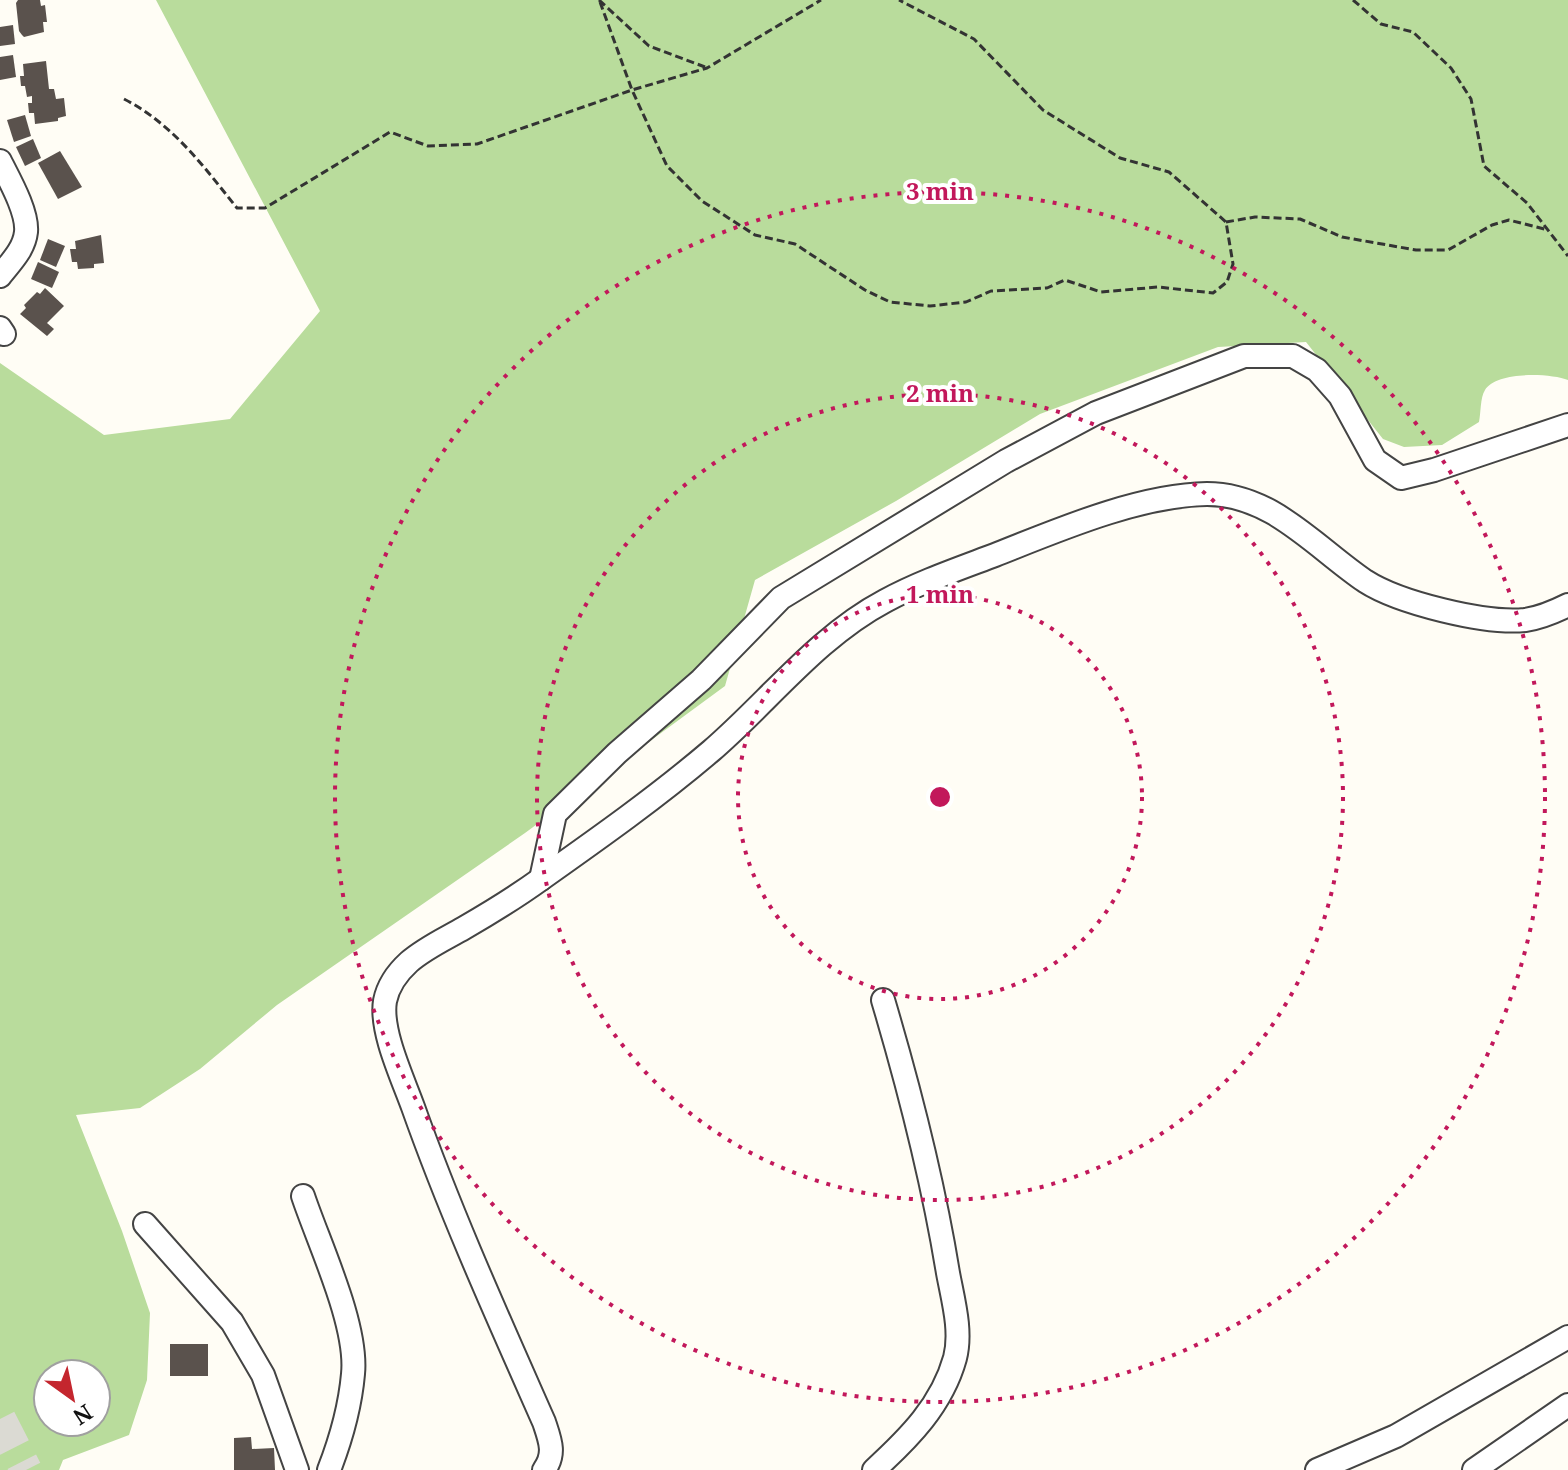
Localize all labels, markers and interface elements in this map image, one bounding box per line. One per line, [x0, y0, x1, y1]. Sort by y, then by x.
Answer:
text: 3 min [906, 174, 974, 207]
text: 2 min [906, 376, 974, 409]
text: 1 min [906, 577, 974, 610]
centre of rings [926, 783, 954, 811]
north arrow [32, 1358, 112, 1438]
text: N [68, 1398, 99, 1433]

